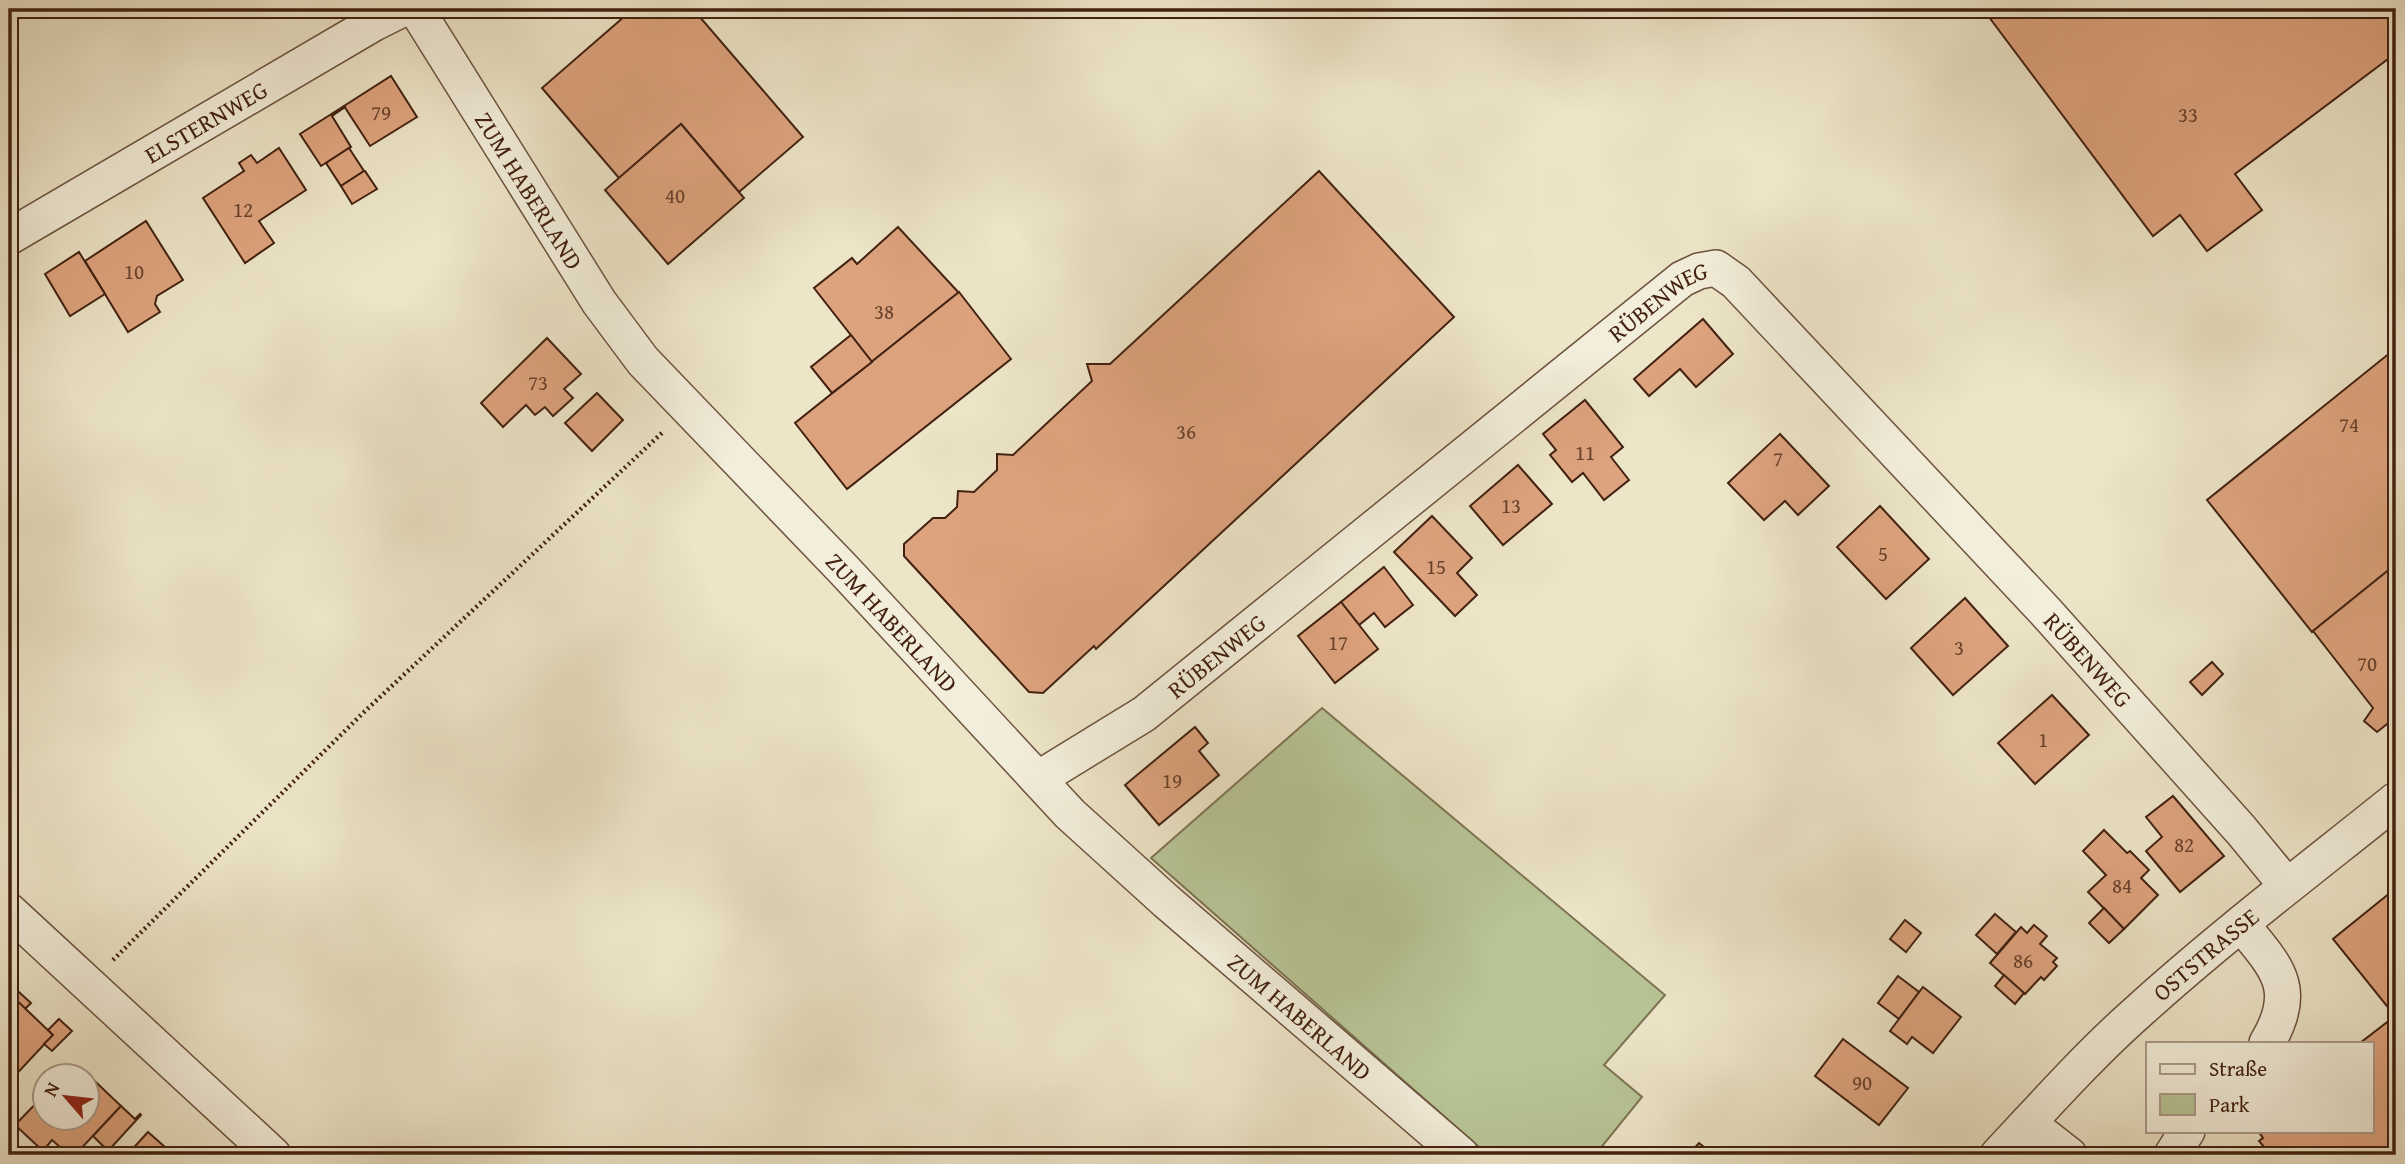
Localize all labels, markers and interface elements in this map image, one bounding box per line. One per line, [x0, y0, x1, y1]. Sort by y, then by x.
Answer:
street label: ELSTERNWEG [138, 72, 274, 172]
house number: 79 [371, 97, 391, 128]
house number: 33 [2178, 99, 2198, 130]
street label: ZUM HABERLAND [467, 105, 592, 276]
house number: 40 [665, 180, 685, 211]
house number: 12 [233, 194, 253, 225]
street label: RÜBENWEG [1600, 252, 1710, 350]
house number: 10 [124, 256, 144, 287]
house number: 38 [874, 296, 894, 327]
house number: 73 [528, 367, 548, 398]
house number: 74 [2339, 409, 2359, 440]
house number: 36 [1176, 416, 1196, 447]
house number: 11 [1575, 437, 1595, 468]
house number: 7 [1773, 443, 1783, 474]
house number: 13 [1501, 490, 1521, 521]
house number: 5 [1878, 538, 1888, 569]
street label: ZUM HABERLAND [818, 544, 966, 700]
house number: 15 [1426, 551, 1446, 582]
street label: RÜBENWEG [2036, 604, 2141, 715]
street label: RÜBENWEG [1159, 605, 1273, 706]
house number: 17 [1328, 627, 1348, 658]
house number: 3 [1954, 632, 1964, 663]
house number: 70 [2357, 648, 2377, 679]
house number: 1 [2038, 724, 2048, 755]
house number: 19 [1162, 765, 1182, 796]
house number: 82 [2174, 829, 2194, 860]
house number: 84 [2112, 870, 2132, 901]
street label: OSTSTRASSE [2145, 899, 2266, 1009]
street label: ZUM HABERLAND [1220, 944, 1380, 1088]
house number: 86 [2013, 945, 2033, 976]
legend [2146, 1042, 2374, 1132]
text: Straße [2209, 1053, 2267, 1084]
north arrow [32, 1062, 102, 1132]
house number: 90 [1852, 1067, 1872, 1098]
text: N [36, 1077, 66, 1101]
text: Park [2209, 1089, 2250, 1120]

